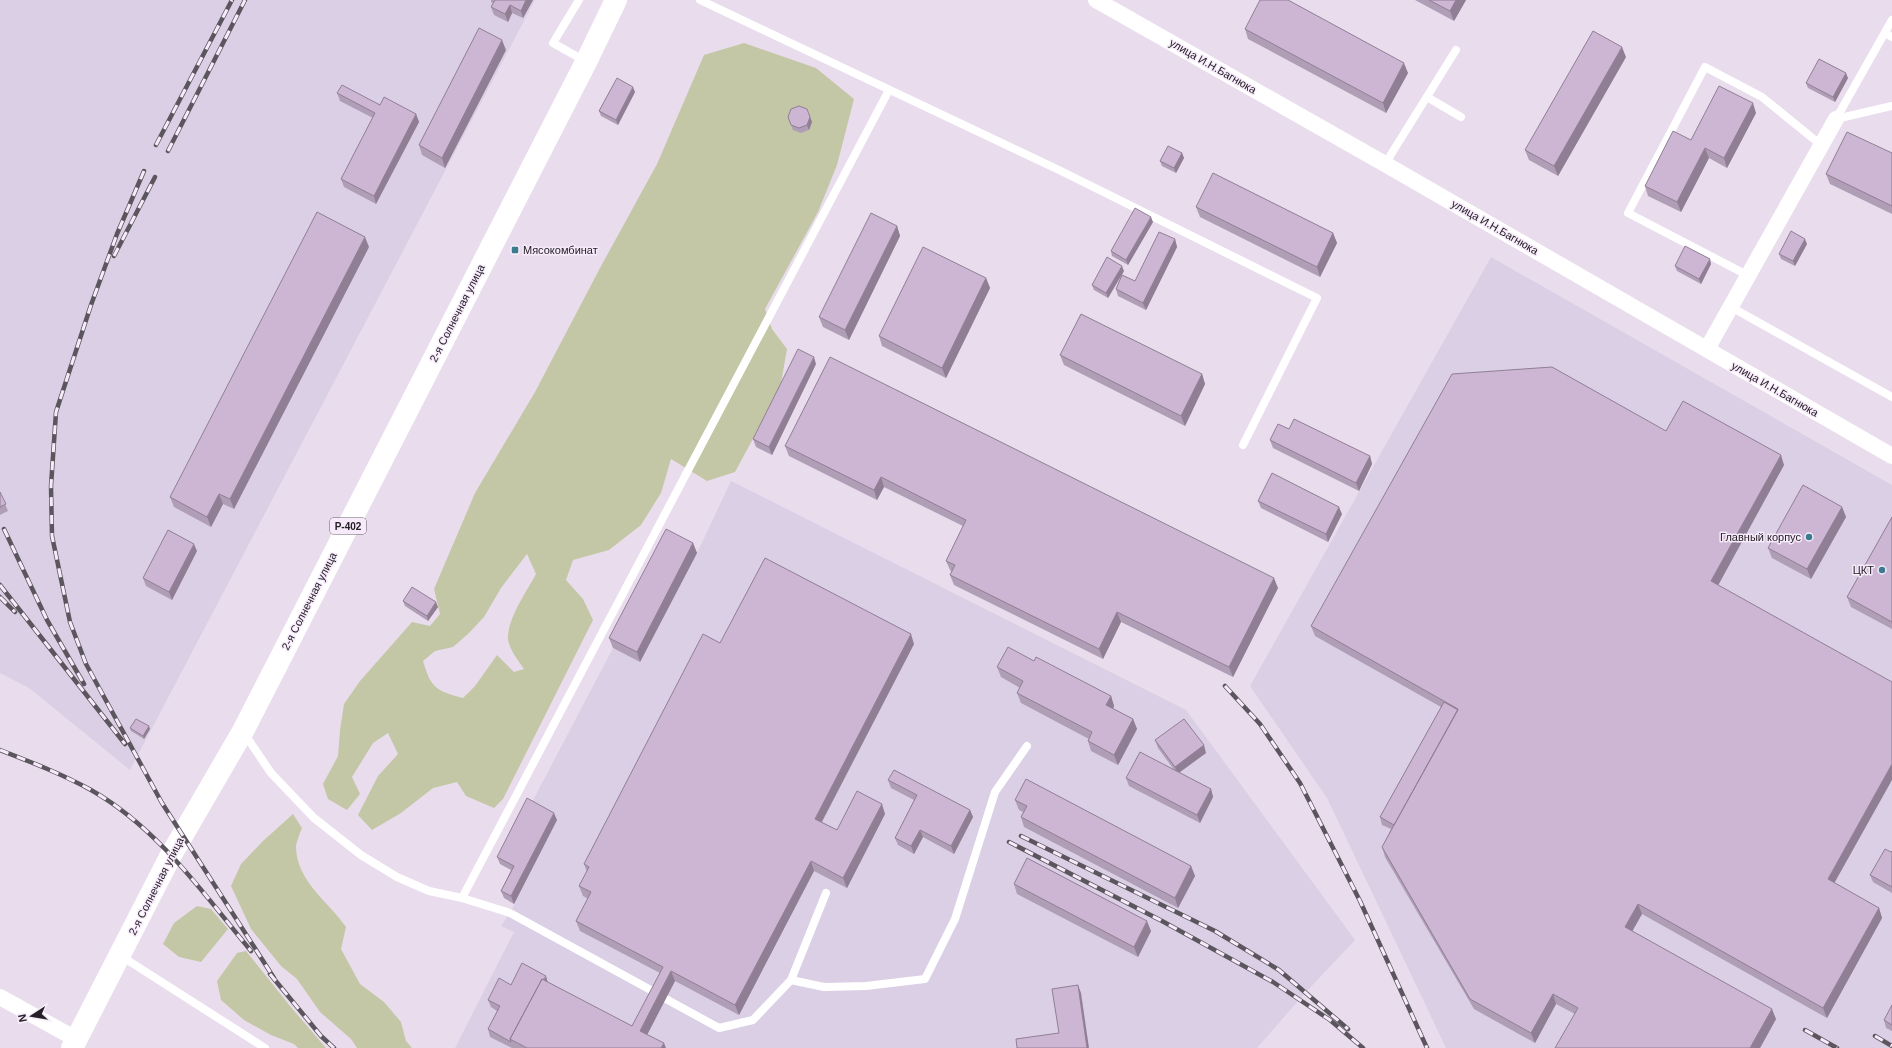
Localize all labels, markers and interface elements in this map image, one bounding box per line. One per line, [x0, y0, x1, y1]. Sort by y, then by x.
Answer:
street label: улица И.Н.Багнюка [1168, 36, 1259, 96]
street label: улица И.Н.Багнюка [1450, 197, 1541, 257]
place label: Мясокомбинат [523, 244, 598, 256]
marker: Мясокомбинат [510, 245, 520, 255]
street label: 2-я Солнечная улица [427, 261, 487, 364]
street label: улица И.Н.Багнюка [1730, 359, 1821, 419]
road number: Р-402 [330, 518, 366, 534]
place label: Главный корпус [1720, 531, 1801, 543]
marker: Главный корпус [1804, 532, 1814, 542]
street label: 2-я Солнечная улица [279, 549, 339, 652]
place label: ЦКТ [1853, 564, 1874, 576]
marker: ЦКТ [1877, 565, 1887, 575]
street label: 2-я Солнечная улица [126, 834, 186, 937]
north arrow [12, 996, 52, 1036]
text: N [16, 1013, 29, 1023]

